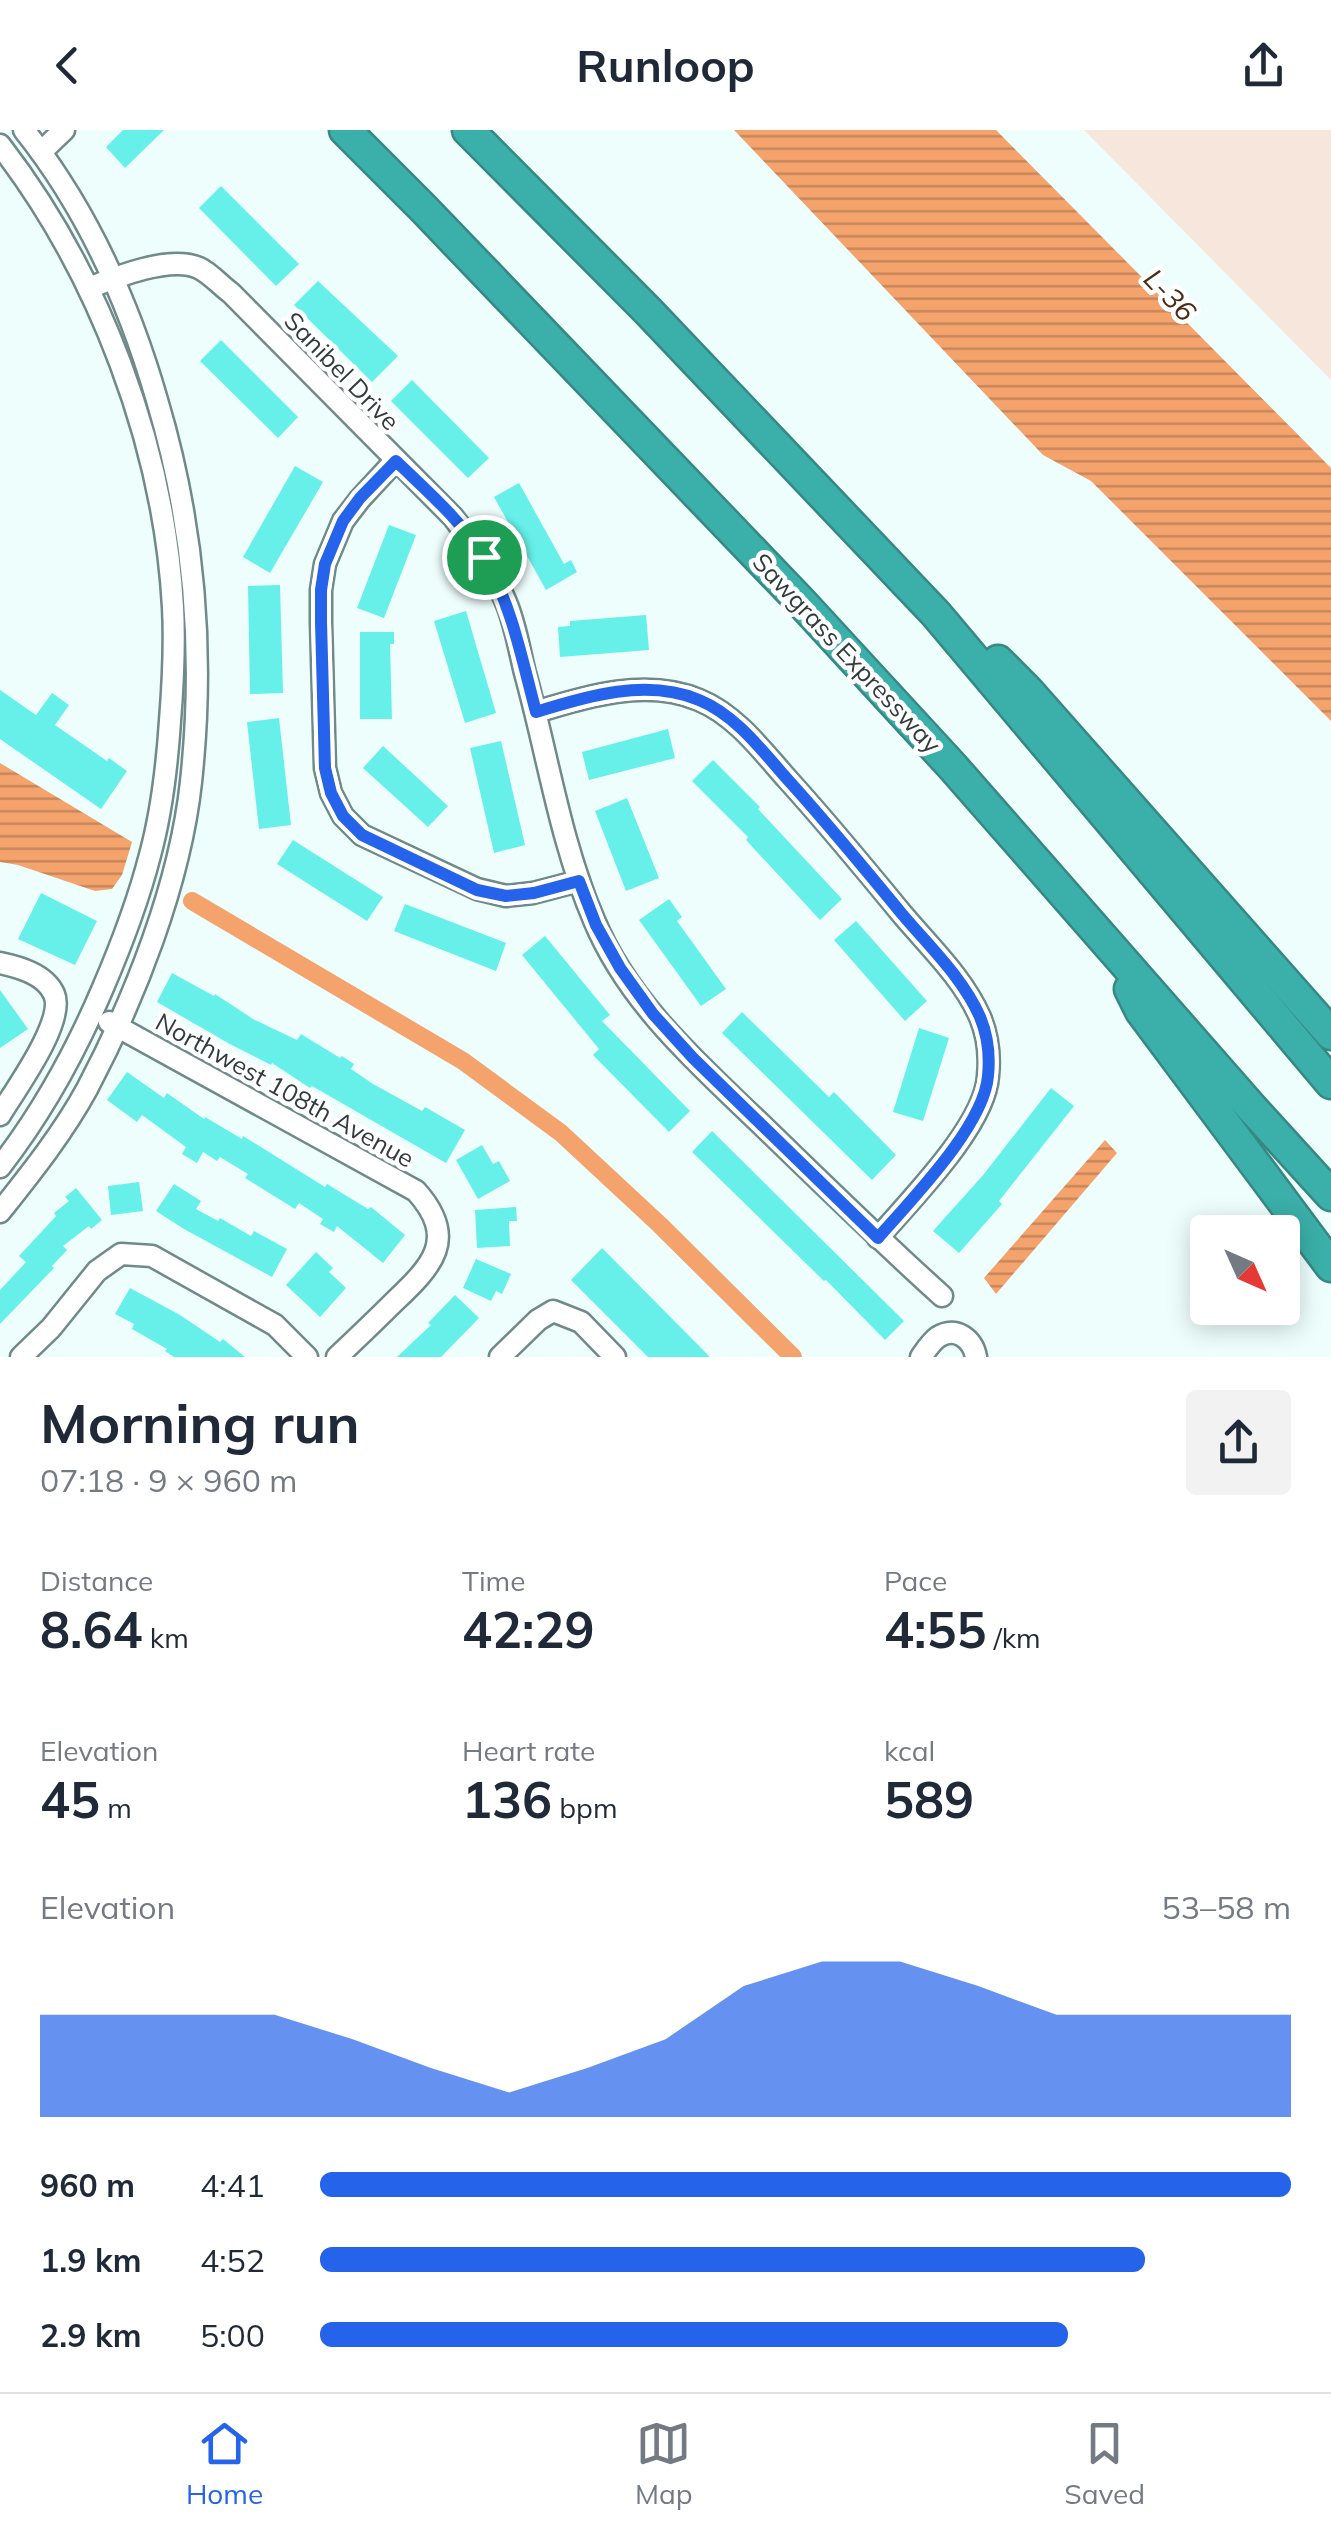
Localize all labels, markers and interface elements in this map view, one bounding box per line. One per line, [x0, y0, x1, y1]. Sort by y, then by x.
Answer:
text: Runloop [576, 37, 755, 93]
icon: back [40, 38, 95, 93]
icon: share [1236, 38, 1291, 93]
water label: L-36 [1137, 261, 1204, 328]
street label: Sanibel Drive [278, 305, 407, 436]
pin [442, 515, 527, 600]
icon: arrive [457, 530, 512, 585]
street label: Sawgrass Expressway [747, 546, 948, 759]
street label: Northwest 108th Avenue [151, 1006, 420, 1174]
north arrow [1190, 1215, 1300, 1325]
map controls [1190, 1215, 1300, 1325]
text: Morning run [40, 1388, 360, 1457]
button: share [1186, 1390, 1291, 1495]
text: 07:18 · 9 × 960 m [40, 1460, 297, 1500]
text: Distance [40, 1563, 153, 1598]
text: Time [462, 1563, 525, 1598]
text: Pace [884, 1563, 947, 1598]
text: 8.64 [40, 1598, 142, 1661]
text: 42:29 [462, 1598, 594, 1661]
text: 4:55 [884, 1598, 986, 1661]
text: km [142, 1620, 189, 1655]
text: /km [986, 1620, 1041, 1655]
text: Elevation [40, 1733, 158, 1768]
text: Heart rate [462, 1733, 595, 1768]
text: kcal [884, 1733, 935, 1768]
text: 45 [40, 1768, 100, 1831]
text: 136 [462, 1768, 552, 1831]
text: 589 [884, 1768, 974, 1831]
text: m [100, 1790, 132, 1825]
text: bpm [552, 1790, 618, 1825]
text: Elevation [40, 1887, 175, 1927]
text: 53–58 m [1162, 1887, 1291, 1927]
text: 960 m [40, 2165, 135, 2205]
text: 4:41 [200, 2165, 265, 2205]
text: 1.9 km [40, 2240, 142, 2280]
text: 4:52 [200, 2240, 265, 2280]
text: 2.9 km [40, 2315, 142, 2355]
text: 5:00 [200, 2315, 265, 2355]
tab: Home [186, 2416, 263, 2511]
tab: Map [635, 2416, 693, 2511]
tab: Saved [1064, 2416, 1145, 2511]

